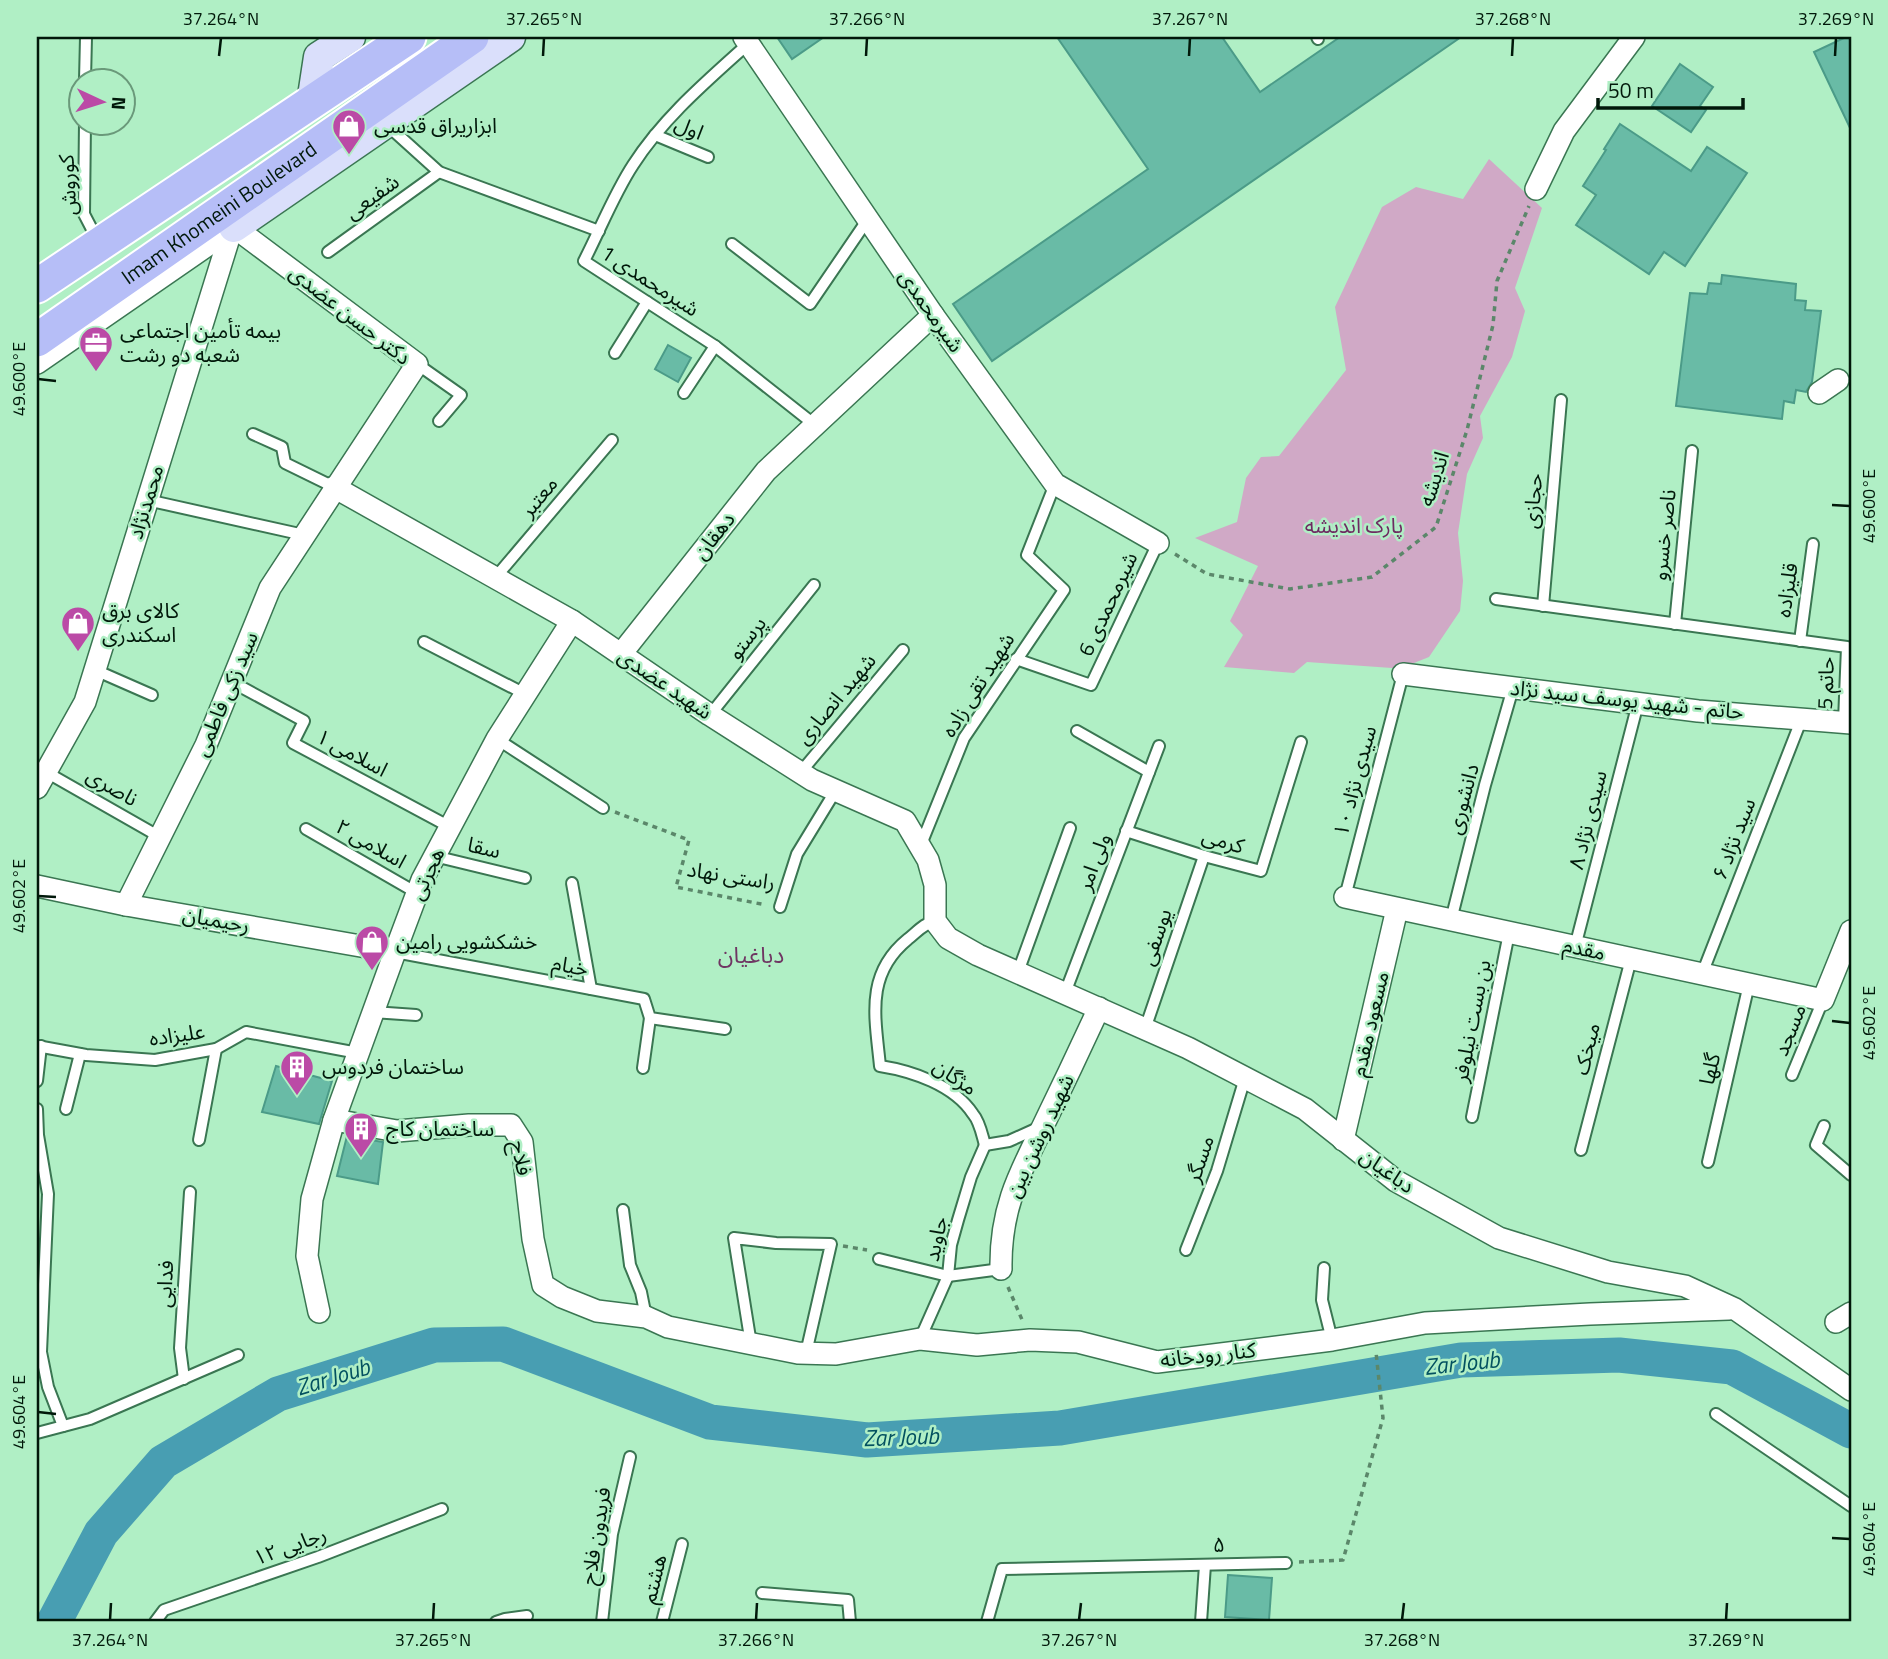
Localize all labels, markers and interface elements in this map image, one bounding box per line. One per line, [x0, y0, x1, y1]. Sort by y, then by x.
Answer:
text: 37.264°N [183, 5, 259, 32]
text: 37.265°N [506, 5, 582, 32]
text: 37.266°N [829, 5, 905, 32]
text: 37.267°N [1152, 5, 1228, 32]
text: 37.268°N [1475, 5, 1551, 32]
text: 37.269°N [1798, 5, 1874, 32]
north arrow [66, 66, 136, 136]
scale bar [1598, 66, 1743, 110]
text: 50 m [1608, 74, 1654, 106]
text: N [105, 96, 134, 111]
shop icon: ابزاریراق قدسی [330, 107, 368, 156]
street label: اول [670, 107, 709, 147]
place label: ابزاریراق قدسی [374, 109, 497, 141]
street label: Imam Khomeini Boulevard [114, 133, 323, 292]
street label: کوروش [49, 153, 85, 216]
street label: شفیعی [337, 165, 406, 227]
street label: شیرمحمدی 1 [595, 236, 706, 324]
street label: دکتر حسن عضدی [283, 256, 418, 372]
street label: شیرمحمدی [891, 262, 972, 359]
place label: بیمه تأمین اجتماعی شعبه دو رشت [120, 314, 281, 370]
office icon: بیمه تأمین اجتماعی شعبه دو رشت [77, 324, 115, 373]
text: 49.600°E [5, 342, 32, 416]
street label: اندیشه [1409, 447, 1457, 510]
street label: محمدنژاد [119, 461, 171, 543]
street label: معتبر [511, 469, 565, 525]
text: 49.600°E [1855, 469, 1882, 543]
street label: حجازی [1514, 472, 1550, 530]
street label: ناصر خسرو [1642, 488, 1684, 582]
street label: دهقان [684, 505, 742, 566]
park label: پارک اندیشه [1305, 509, 1403, 541]
street label: شیرمحمدی 6 [1069, 546, 1145, 661]
street label: قلیزاده [1766, 560, 1806, 619]
place label: کالای برق اسکندری [102, 594, 180, 650]
shop icon: کالای برق اسکندری [59, 604, 97, 653]
street label: پرستو [719, 609, 774, 666]
street label: سید زکی فاطمی [184, 626, 266, 761]
street label: شهید تقی زاده [932, 626, 1022, 743]
street label: شهید عضدی [612, 640, 719, 727]
street label: شهید انصاری [787, 646, 883, 751]
street label: حاتم 5 [1808, 656, 1842, 710]
street label: حاتم - شهید یوسف سید نژاد [1509, 671, 1745, 727]
street label: اسلامی ۱ [311, 720, 394, 784]
street label: سیدی نژاد ۱۰ [1324, 722, 1384, 840]
street label: ناصری [81, 759, 144, 814]
street label: دانشوری [1437, 760, 1487, 838]
street label: سیدی نژاد ۸ [1559, 767, 1615, 873]
street label: سید نژاد ۶ [1703, 793, 1763, 884]
street label: اسلامی ۲ [330, 810, 413, 876]
street label: کرمی [1198, 819, 1248, 861]
street label: سقا [465, 828, 504, 866]
street label: ولی امر [1067, 828, 1119, 896]
street label: هجرتی [400, 842, 452, 905]
street label: راستی نهاد [685, 852, 778, 898]
text: 49.602°E [5, 859, 32, 933]
street label: رحیمیان [180, 897, 252, 941]
street label: یوسفی [1130, 904, 1180, 970]
shop icon: خشکشویی رامین [353, 923, 391, 972]
place label: خشکشویی رامین [396, 925, 537, 957]
street label: مقدم [1560, 928, 1608, 969]
district label: دباغیان [718, 937, 784, 972]
street label: خیام [549, 946, 591, 985]
street label: بن بست نیلوفر [1443, 957, 1499, 1086]
street label: مسعود مقدم [1341, 968, 1398, 1080]
text: 49.602°E [1855, 986, 1882, 1060]
street label: مسجد [1764, 999, 1814, 1060]
street label: علیزاده [147, 1014, 207, 1054]
street label: میخک [1564, 1019, 1608, 1078]
building icon: ساختمان فردوس [278, 1048, 316, 1097]
street label: گلها [1690, 1049, 1728, 1088]
place label: ساختمان فردوس [322, 1050, 464, 1082]
street label: مژگان [927, 1050, 984, 1103]
street label: شهید روشن بین [996, 1069, 1082, 1203]
building icon: ساختمان کاج [342, 1110, 380, 1159]
place label: ساختمان کاج [386, 1112, 494, 1144]
street label: مسگر [1176, 1131, 1222, 1187]
street label: فلاح [503, 1137, 541, 1178]
street label: دباغیان [1354, 1140, 1422, 1201]
street label: جاوید [915, 1213, 955, 1264]
street label: فدایی [147, 1259, 181, 1308]
street label: کنار رودخانه [1159, 1333, 1258, 1375]
water label: Zar Joub [1423, 1341, 1503, 1384]
water label: Zar Joub [292, 1348, 375, 1404]
text: 49.604°E [5, 1375, 32, 1449]
water label: Zar Joub [863, 1418, 941, 1455]
street label: فریدون فلاح [572, 1485, 619, 1587]
text: 49.604°E [1855, 1502, 1882, 1576]
street label: رجایی ۱۲ [249, 1517, 331, 1573]
street label: ۵ [1213, 1528, 1225, 1560]
street label: هشتم [632, 1551, 675, 1607]
text: 37.264°N [72, 1626, 148, 1653]
text: 37.265°N [395, 1626, 471, 1653]
text: 37.266°N [718, 1626, 794, 1653]
text: 37.267°N [1041, 1626, 1117, 1653]
text: 37.268°N [1364, 1626, 1440, 1653]
text: 37.269°N [1688, 1626, 1764, 1653]

